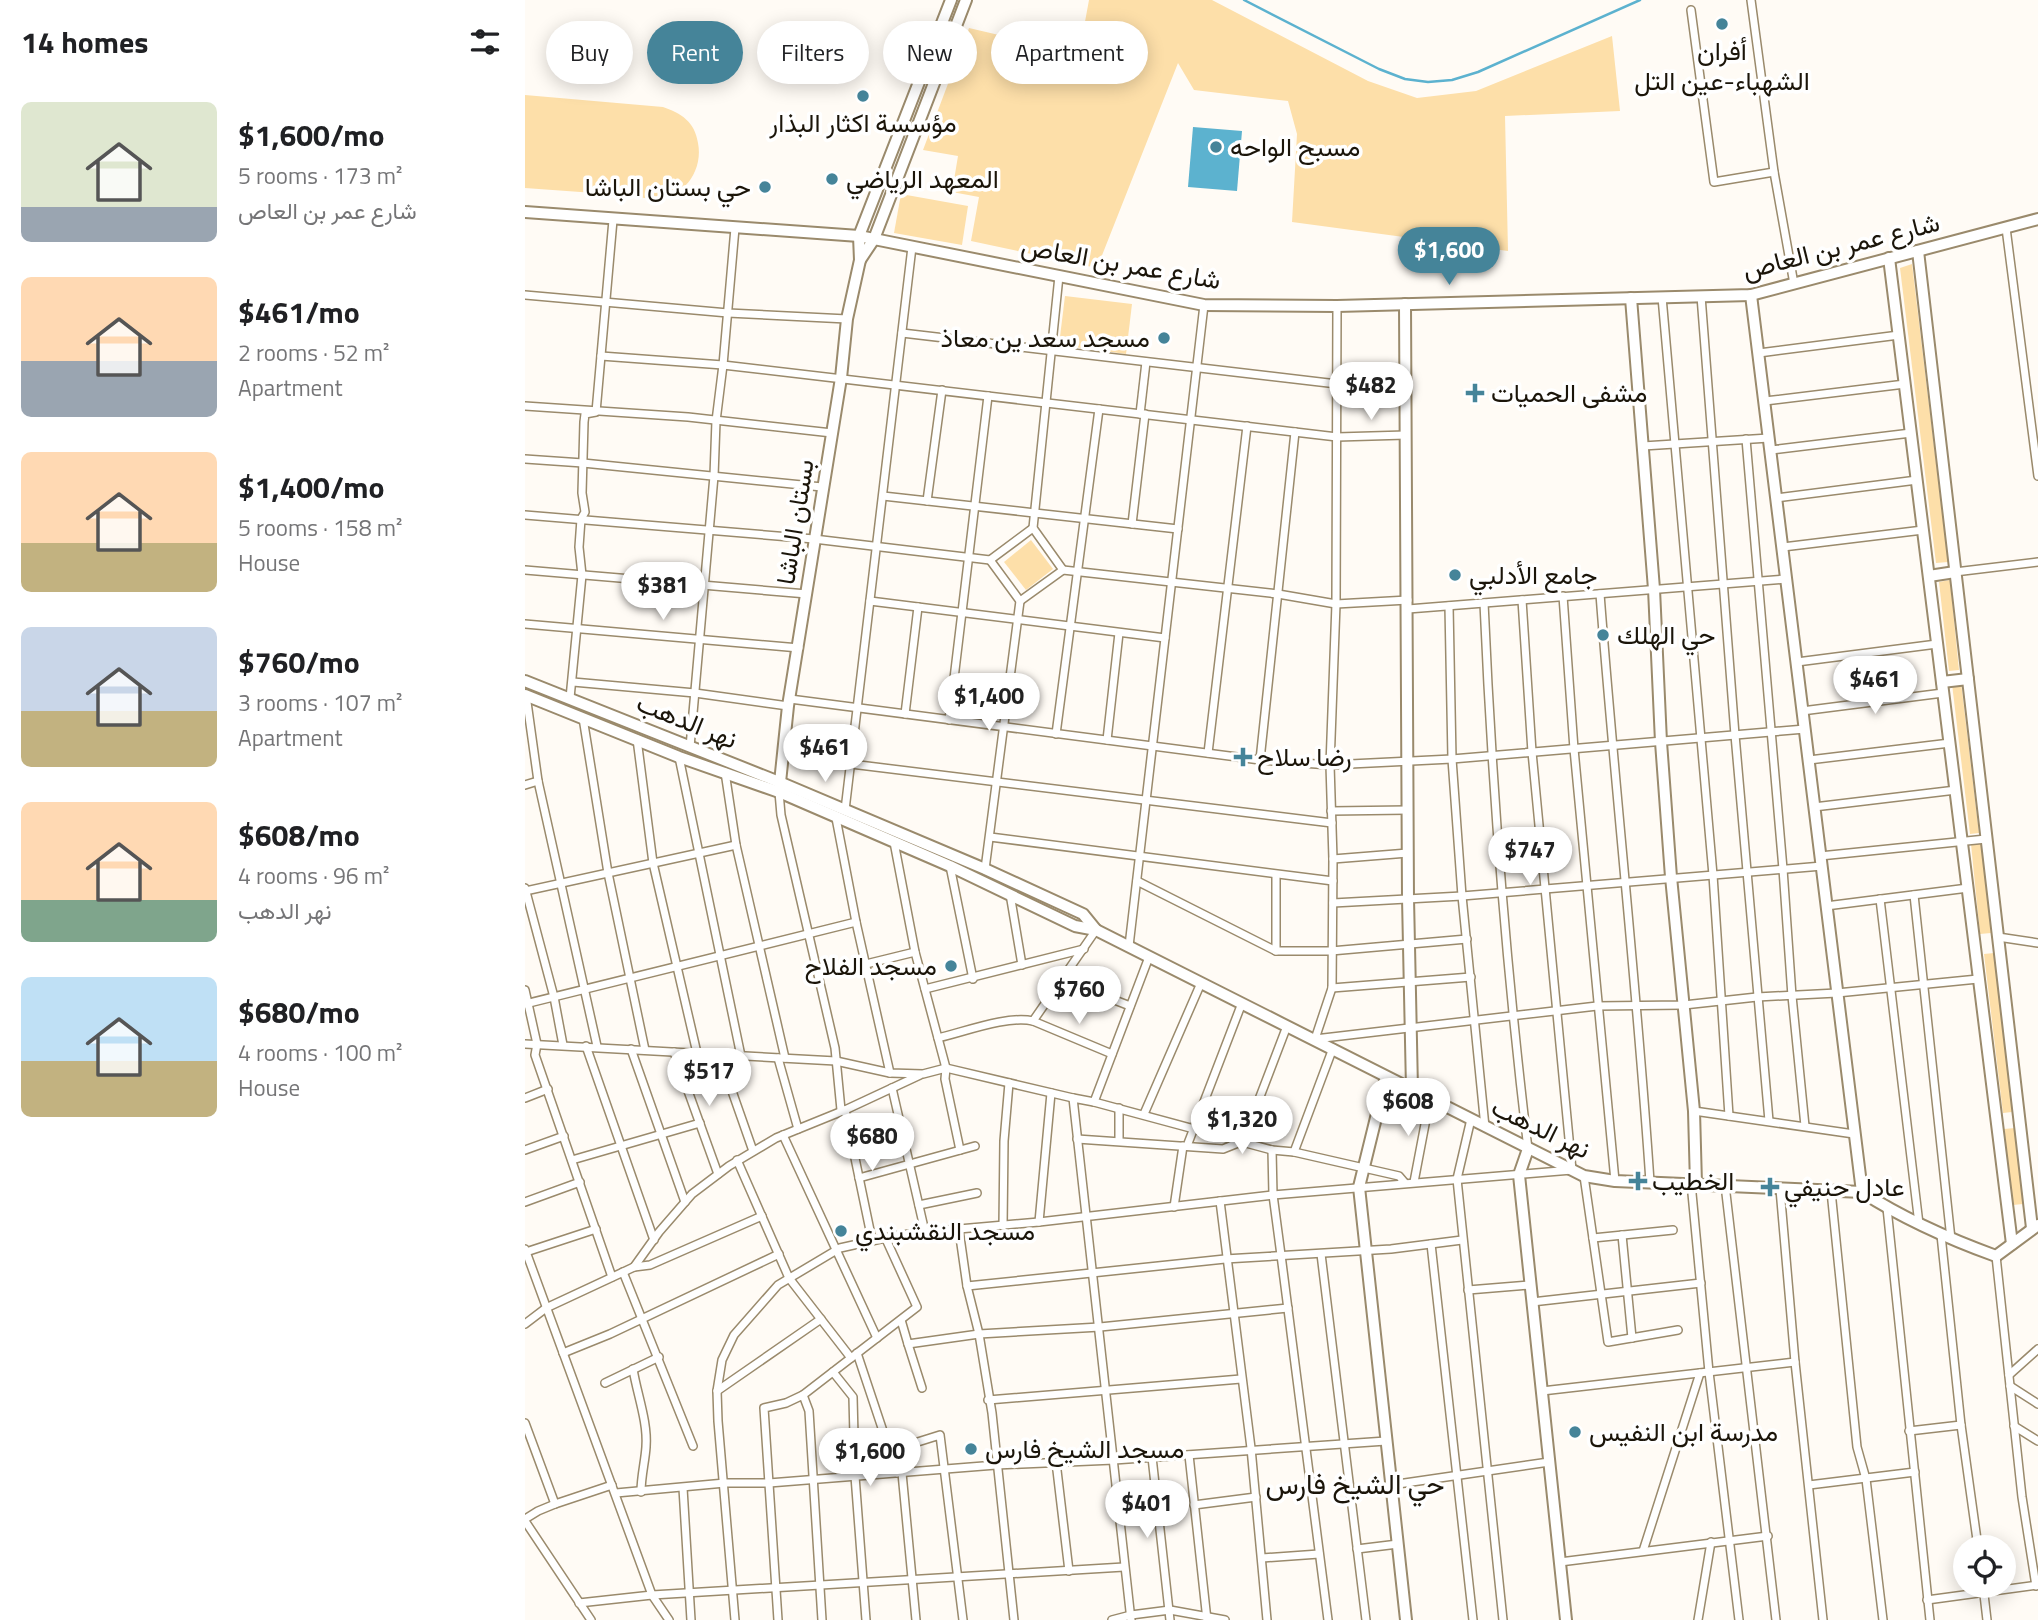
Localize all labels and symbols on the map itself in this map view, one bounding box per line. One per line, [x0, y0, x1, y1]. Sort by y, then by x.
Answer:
marker: أفران الشهباء-عين التل [1714, 16, 1730, 32]
place label: أفران الشهباء-عين التل [1634, 31, 1810, 100]
marker: مؤسسة اكثار البذار [855, 88, 871, 104]
place label: مؤسسة اكثار البذار [768, 103, 957, 142]
place label: مسبح الواحه [1230, 127, 1360, 166]
marker: مسبح الواحه [1208, 139, 1224, 155]
place label: المعهد الرياضي [846, 159, 999, 200]
place label: حي بستان الباشا [585, 167, 751, 208]
marker: المعهد الرياضي [824, 171, 840, 187]
marker: حي بستان الباشا [757, 179, 773, 195]
street label: شارع عمر بن العاص [1738, 202, 1944, 289]
street label: شارع عمر بن العاص [1018, 226, 1224, 299]
pin: $1,600 [1392, 228, 1506, 287]
place label: مسجد سعد ين معاذ [941, 318, 1150, 357]
marker: مسجد سعد ين معاذ [1156, 330, 1172, 346]
pin: $482 [1330, 362, 1412, 422]
place label: مشفى الحميات [1491, 373, 1647, 412]
marker: مشفى الحميات [1465, 383, 1485, 403]
street label: بستان الباشا [765, 456, 824, 587]
place label: جامع الأدلبي [1469, 555, 1597, 596]
pin: $381 [622, 562, 704, 622]
marker: جامع الأدلبي [1447, 567, 1463, 583]
place label: حي الهلك [1617, 615, 1715, 656]
marker: حي الهلك [1595, 627, 1611, 643]
pin: $461 [1834, 656, 1916, 716]
pin: $1,400 [932, 674, 1046, 733]
street label: نهر الدهب [631, 683, 743, 758]
pin: $461 [784, 724, 866, 784]
place label: رضا سلاح [1257, 737, 1352, 776]
marker: رضا سلاح [1235, 749, 1251, 765]
pin: $747 [1489, 828, 1571, 887]
place label: مسجد الفلاح [804, 946, 937, 985]
marker: مسجد الفلاح [943, 958, 959, 974]
pin: $760 [1038, 967, 1120, 1026]
pin: $517 [668, 1048, 750, 1108]
pin: $608 [1367, 1078, 1449, 1138]
street label: نهر الدهب [1485, 1087, 1597, 1168]
pin: $1,320 [1185, 1096, 1299, 1156]
pin: $680 [831, 1114, 913, 1173]
place label: الخطيب [1652, 1161, 1734, 1200]
place label: عادل حنيفي [1784, 1167, 1905, 1208]
marker: الخطيب [1630, 1173, 1646, 1189]
marker: عادل حنيفي [1762, 1179, 1778, 1195]
place label: مسجد النقشبندي [855, 1211, 1035, 1252]
marker: مسجد النقشبندي [833, 1223, 849, 1239]
place label: مدرسة ابن النفيس [1589, 1412, 1778, 1451]
marker: مدرسة ابن النفيس [1567, 1424, 1583, 1440]
pin: $1,600 [813, 1428, 927, 1488]
place label: مسجد الشيخ فارس [985, 1429, 1184, 1468]
marker: مسجد الشيخ فارس [963, 1441, 979, 1457]
district label: حي الشيخ فارس [1266, 1462, 1445, 1507]
pin: $401 [1106, 1480, 1188, 1540]

